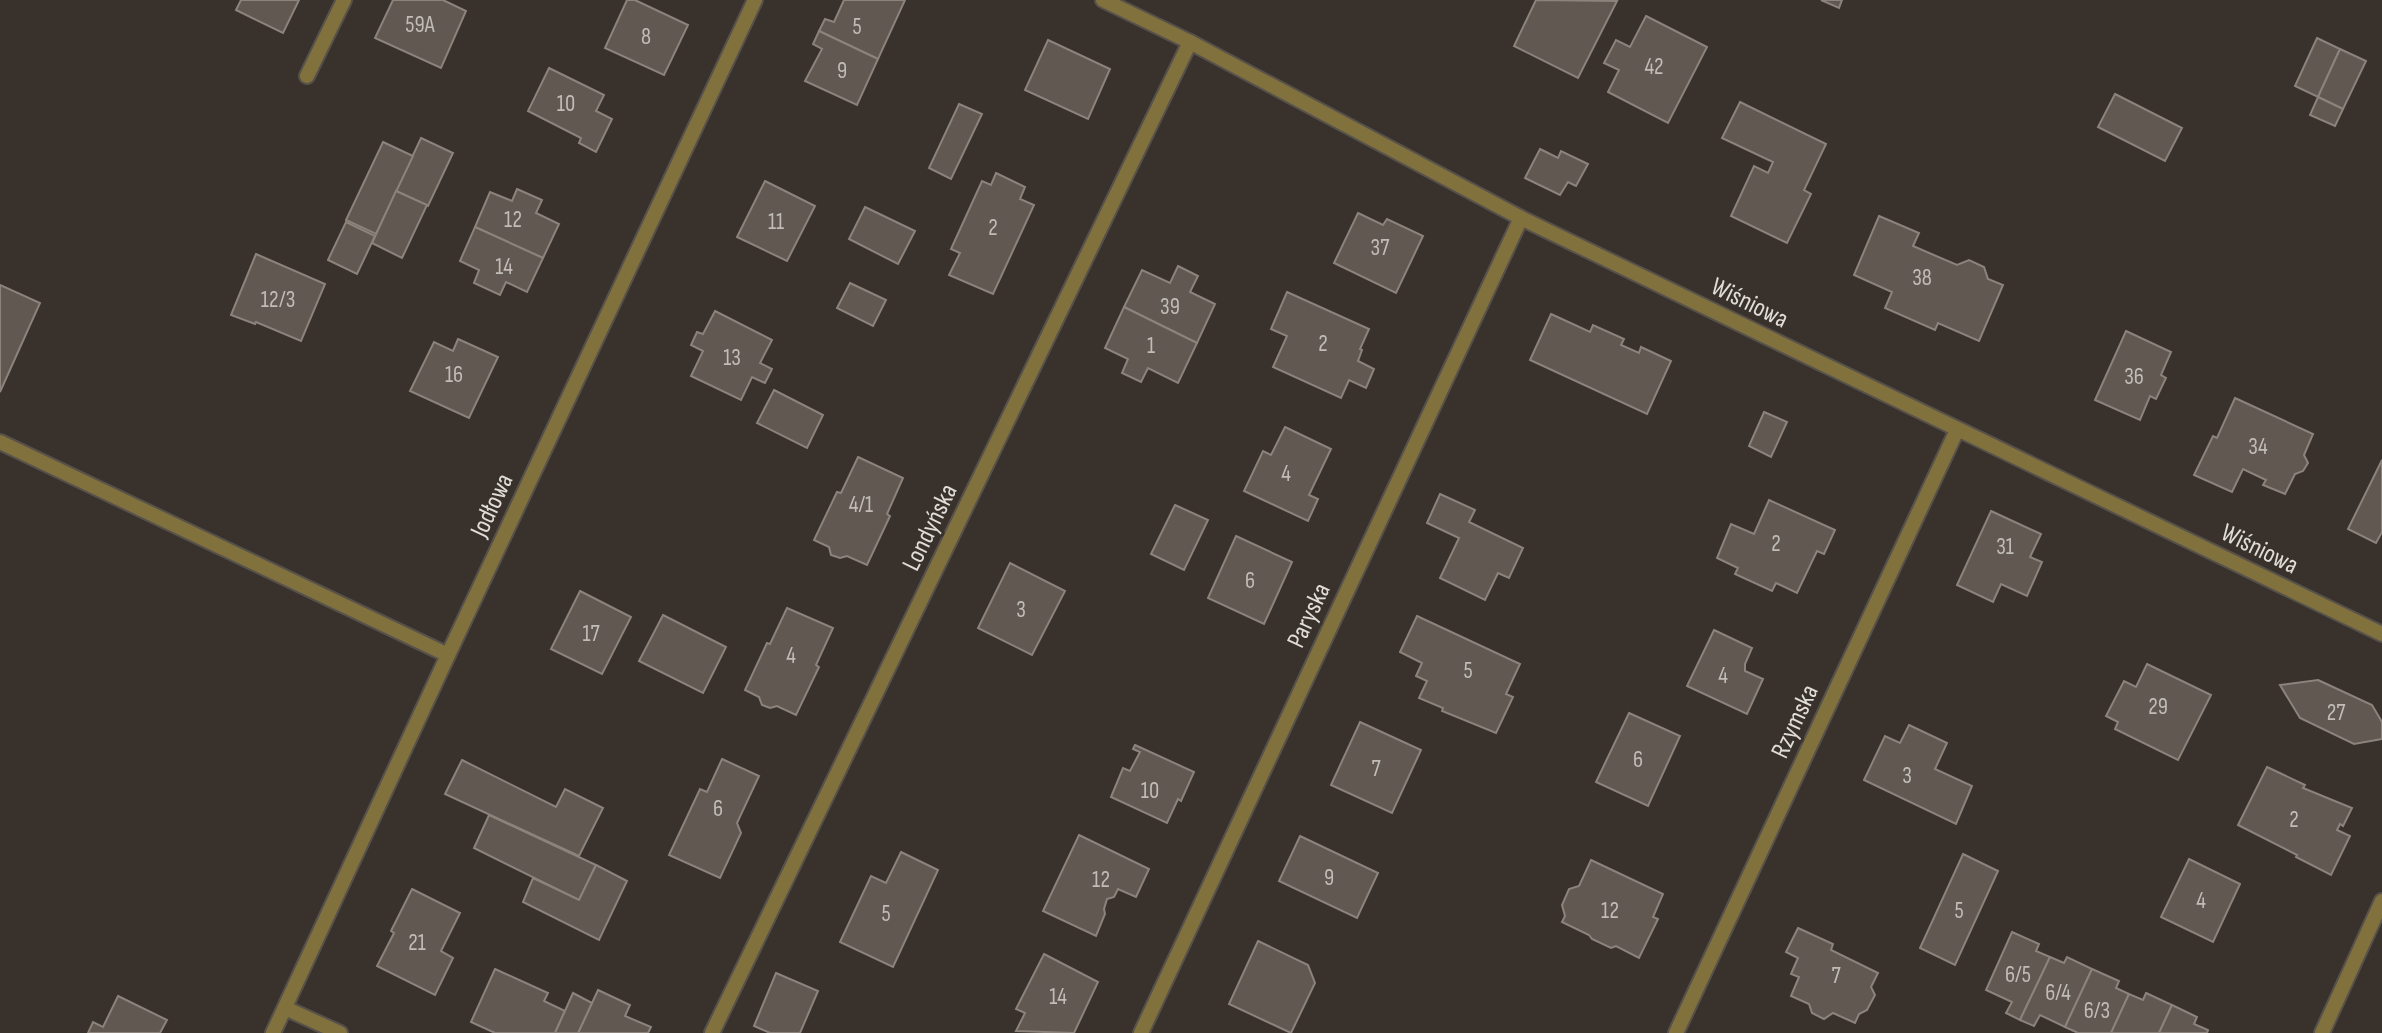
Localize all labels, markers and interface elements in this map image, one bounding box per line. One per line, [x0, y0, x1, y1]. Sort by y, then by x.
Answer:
house number: 59A [405, 11, 435, 39]
house number: 5 [852, 13, 862, 41]
house number: 8 [641, 23, 651, 51]
house number: 42 [1644, 53, 1664, 81]
house number: 9 [837, 57, 847, 85]
house number: 10 [557, 90, 575, 118]
house number: 12 [504, 206, 522, 234]
house number: 11 [768, 208, 784, 236]
house number: 2 [988, 214, 998, 242]
house number: 37 [1371, 234, 1389, 262]
house number: 14 [495, 253, 513, 281]
house number: 38 [1912, 264, 1932, 292]
street label: Wiśniowa [1706, 271, 1793, 335]
house number: 12/3 [261, 286, 295, 314]
house number: 39 [1160, 293, 1180, 321]
house number: 2 [1318, 330, 1328, 358]
house number: 1 [1147, 332, 1155, 360]
house number: 13 [723, 344, 741, 372]
house number: 16 [445, 361, 463, 389]
house number: 36 [2124, 363, 2144, 391]
house number: 34 [2248, 433, 2268, 461]
house number: 4 [1281, 460, 1291, 488]
street label: Jodłowa [464, 469, 521, 543]
street label: Londyńska [896, 479, 965, 576]
house number: 4/1 [849, 491, 873, 519]
street label: Wiśniowa [2216, 517, 2303, 581]
house number: 2 [1771, 530, 1781, 558]
house number: 31 [1996, 533, 2014, 561]
house number: 6 [1245, 567, 1255, 595]
street label: Paryska [1281, 578, 1338, 653]
house number: 3 [1016, 596, 1026, 624]
house number: 17 [582, 620, 600, 648]
house number: 4 [786, 642, 796, 670]
house number: 5 [1463, 657, 1473, 685]
house number: 4 [1718, 662, 1728, 690]
street label: Rzymska [1765, 680, 1826, 763]
house number: 29 [2148, 693, 2168, 721]
house number: 27 [2327, 699, 2345, 727]
house number: 6 [1633, 746, 1643, 774]
house number: 7 [1371, 755, 1381, 783]
house number: 3 [1902, 762, 1912, 790]
house number: 10 [1141, 777, 1159, 805]
house number: 6 [713, 795, 723, 823]
house number: 2 [2289, 806, 2299, 834]
house number: 9 [1324, 864, 1334, 892]
house number: 12 [1092, 866, 1110, 894]
house number: 4 [2196, 887, 2206, 915]
house number: 12 [1601, 897, 1619, 925]
house number: 5 [1954, 897, 1964, 925]
house number: 5 [881, 900, 891, 928]
house number: 21 [408, 929, 426, 957]
house number: 6/5 [2005, 961, 2031, 989]
house number: 7 [1831, 962, 1841, 990]
house number: 6/4 [2045, 979, 2071, 1007]
house number: 14 [1049, 983, 1067, 1011]
house number: 6/3 [2084, 997, 2110, 1025]

